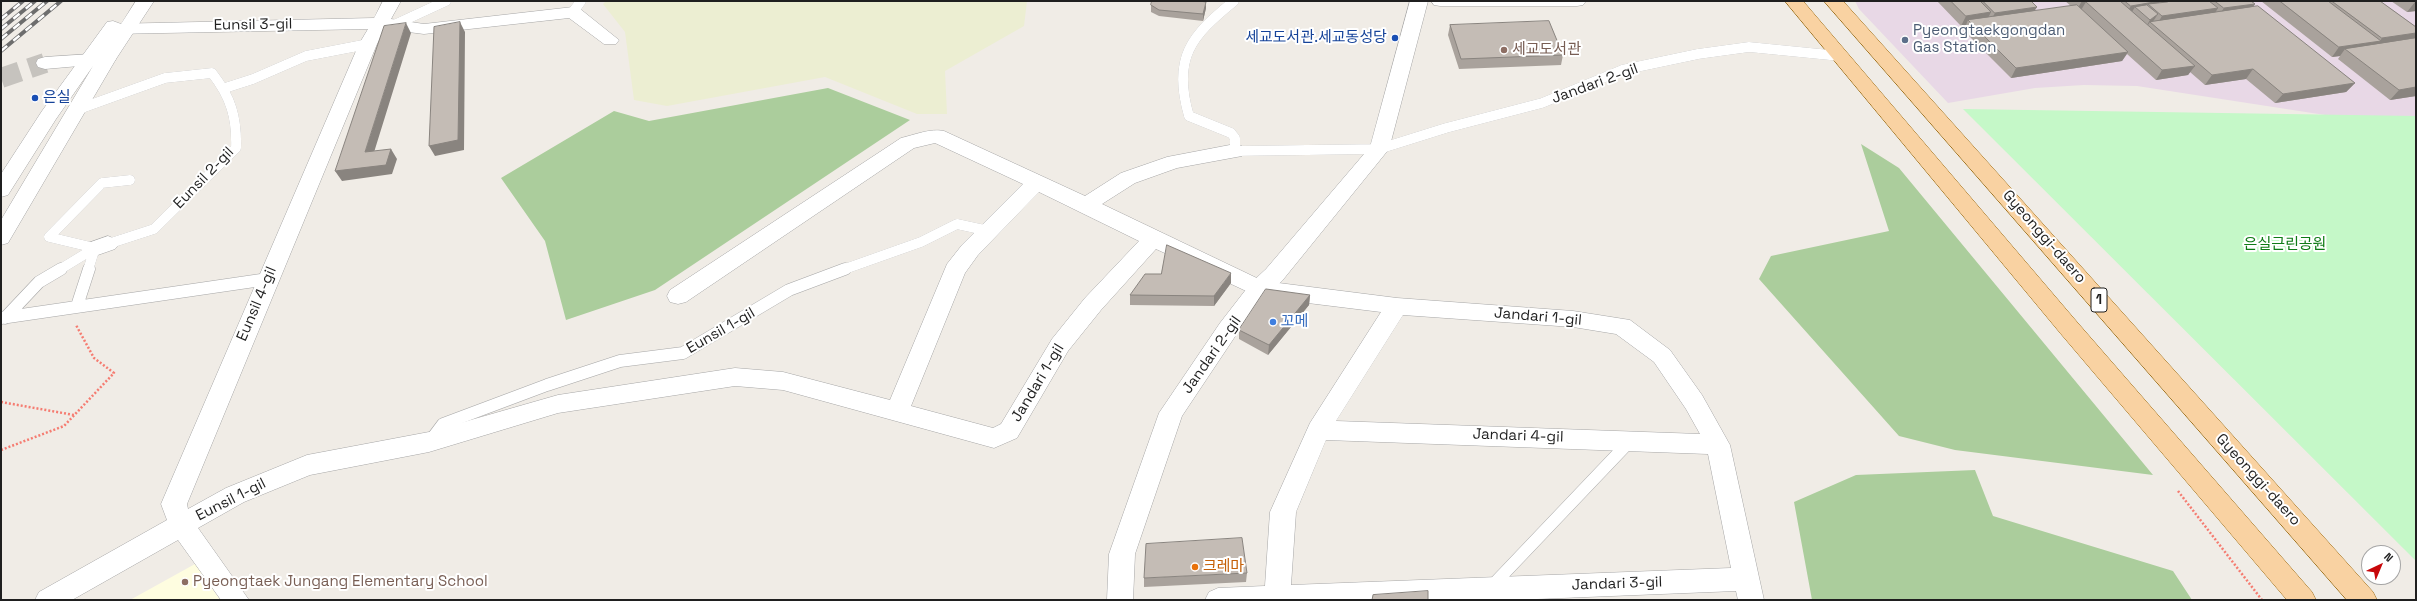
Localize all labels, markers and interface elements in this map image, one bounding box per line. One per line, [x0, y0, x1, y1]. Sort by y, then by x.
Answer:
street label: Eunsil 3-gil [213, 15, 293, 35]
place label: Pyeongtaekgongdan Gas Station [1913, 22, 2065, 57]
place label: 세교도서관.세교동성당 [1245, 29, 1387, 47]
marker: 세교도서관.세교동성당 [1390, 33, 1400, 43]
marker: Pyeongtaekgongdan Gas Station [1900, 35, 1910, 45]
place label: 세교도서관 [1512, 41, 1581, 59]
marker: 세교도서관 [1499, 45, 1509, 55]
street label: Jandari 2-gil [1549, 60, 1641, 108]
place label: 은실 [43, 89, 71, 107]
marker: 은실 [30, 93, 40, 103]
street label: Eunsil 2-gil [170, 143, 238, 213]
street label: Gyeonggi-daero [1999, 187, 2089, 287]
park label: 은실근린공원 [2244, 236, 2326, 254]
street label: Eunsil 4-gil [233, 264, 281, 344]
road number: 1 [2091, 288, 2107, 312]
street label: Eunsil 1-gil [684, 304, 758, 358]
street label: Jandari 1-gil [1493, 304, 1583, 330]
street label: Jandari 2-gil [1179, 313, 1245, 397]
place label: 꼬메 [1281, 313, 1309, 331]
marker: 꼬메 [1268, 317, 1278, 327]
street label: Jandari 1-gil [1008, 341, 1068, 425]
street label: Jandari 4-gil [1472, 425, 1564, 447]
street label: Gyeonggi-daero [2212, 430, 2304, 530]
street label: Eunsil 1-gil [193, 475, 269, 525]
north arrow [2361, 545, 2401, 585]
text: N [2381, 549, 2396, 565]
place label: 크레마 [1203, 558, 1244, 576]
marker: 크레마 [1190, 562, 1200, 572]
place label: Pyeongtaek Jungang Elementary School [193, 573, 488, 591]
street label: Jandari 3-gil [1571, 573, 1663, 595]
marker: Pyeongtaek Jungang Elementary School [180, 577, 190, 587]

